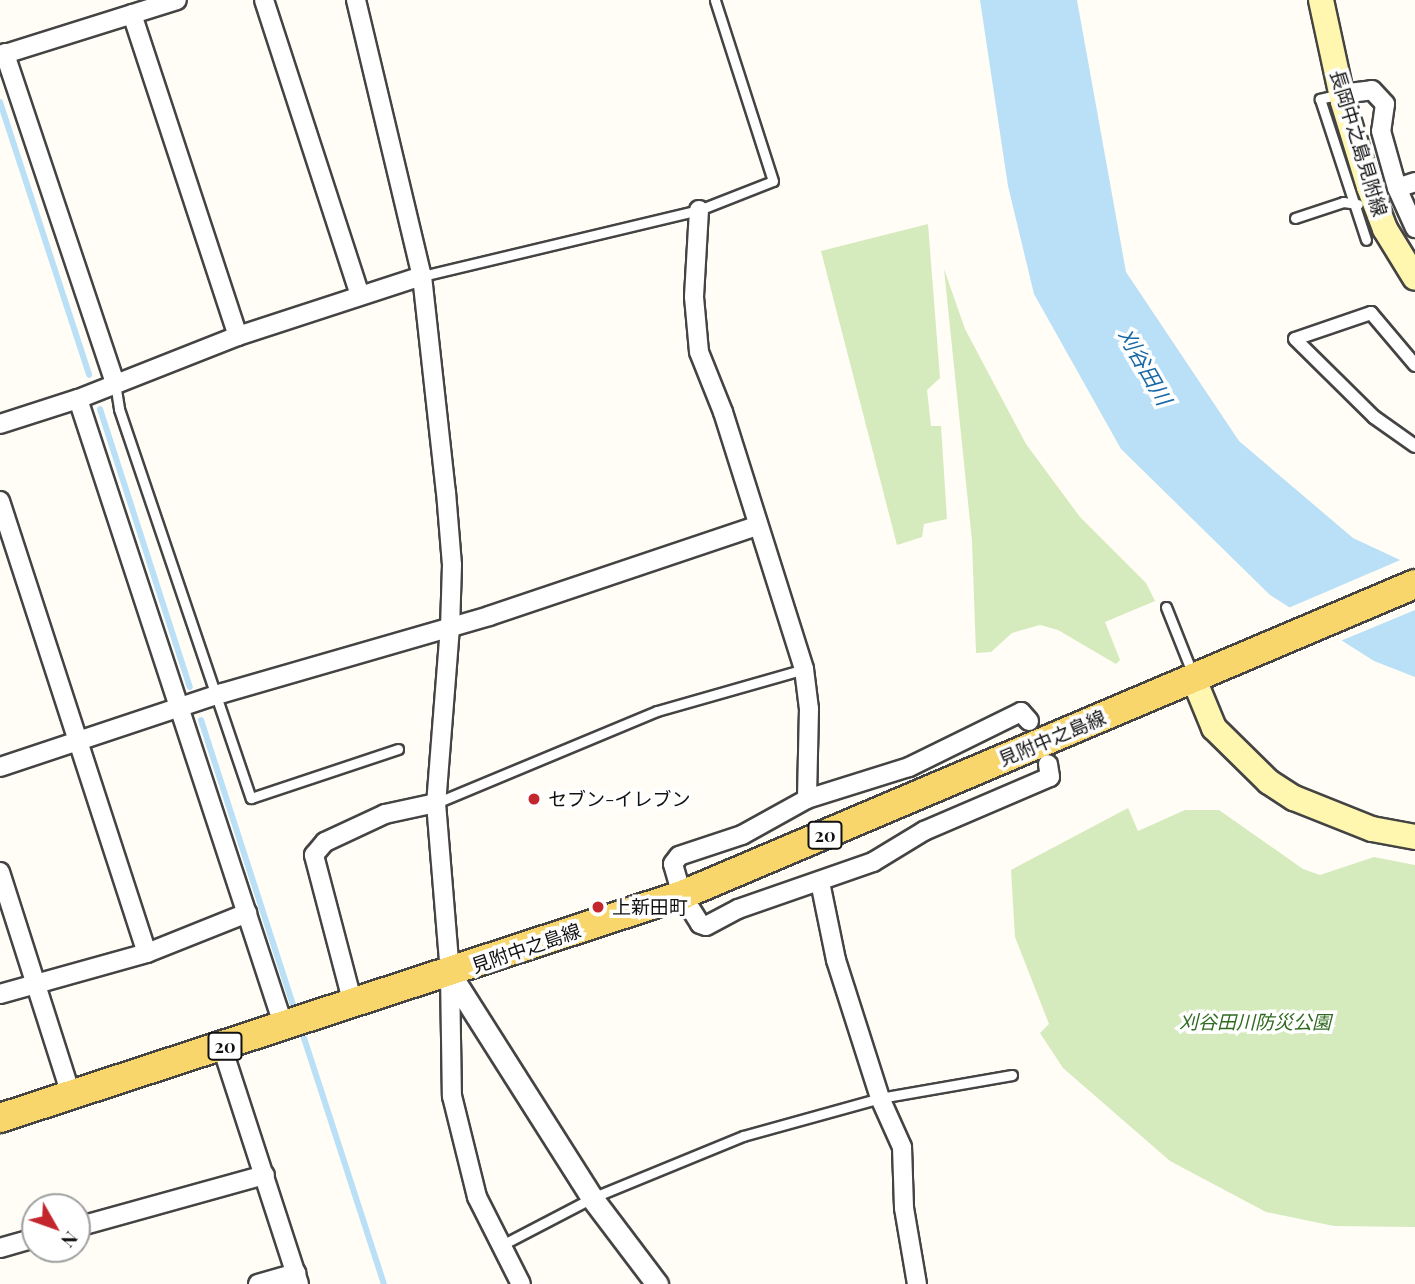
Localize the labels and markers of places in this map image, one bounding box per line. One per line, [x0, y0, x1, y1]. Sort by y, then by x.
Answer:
place label: セブン-イレブン [548, 788, 690, 810]
marker: セブン-イレブン [526, 791, 542, 807]
place label: 上新田町 [612, 896, 688, 918]
marker: 上新田町 [590, 899, 606, 915]

